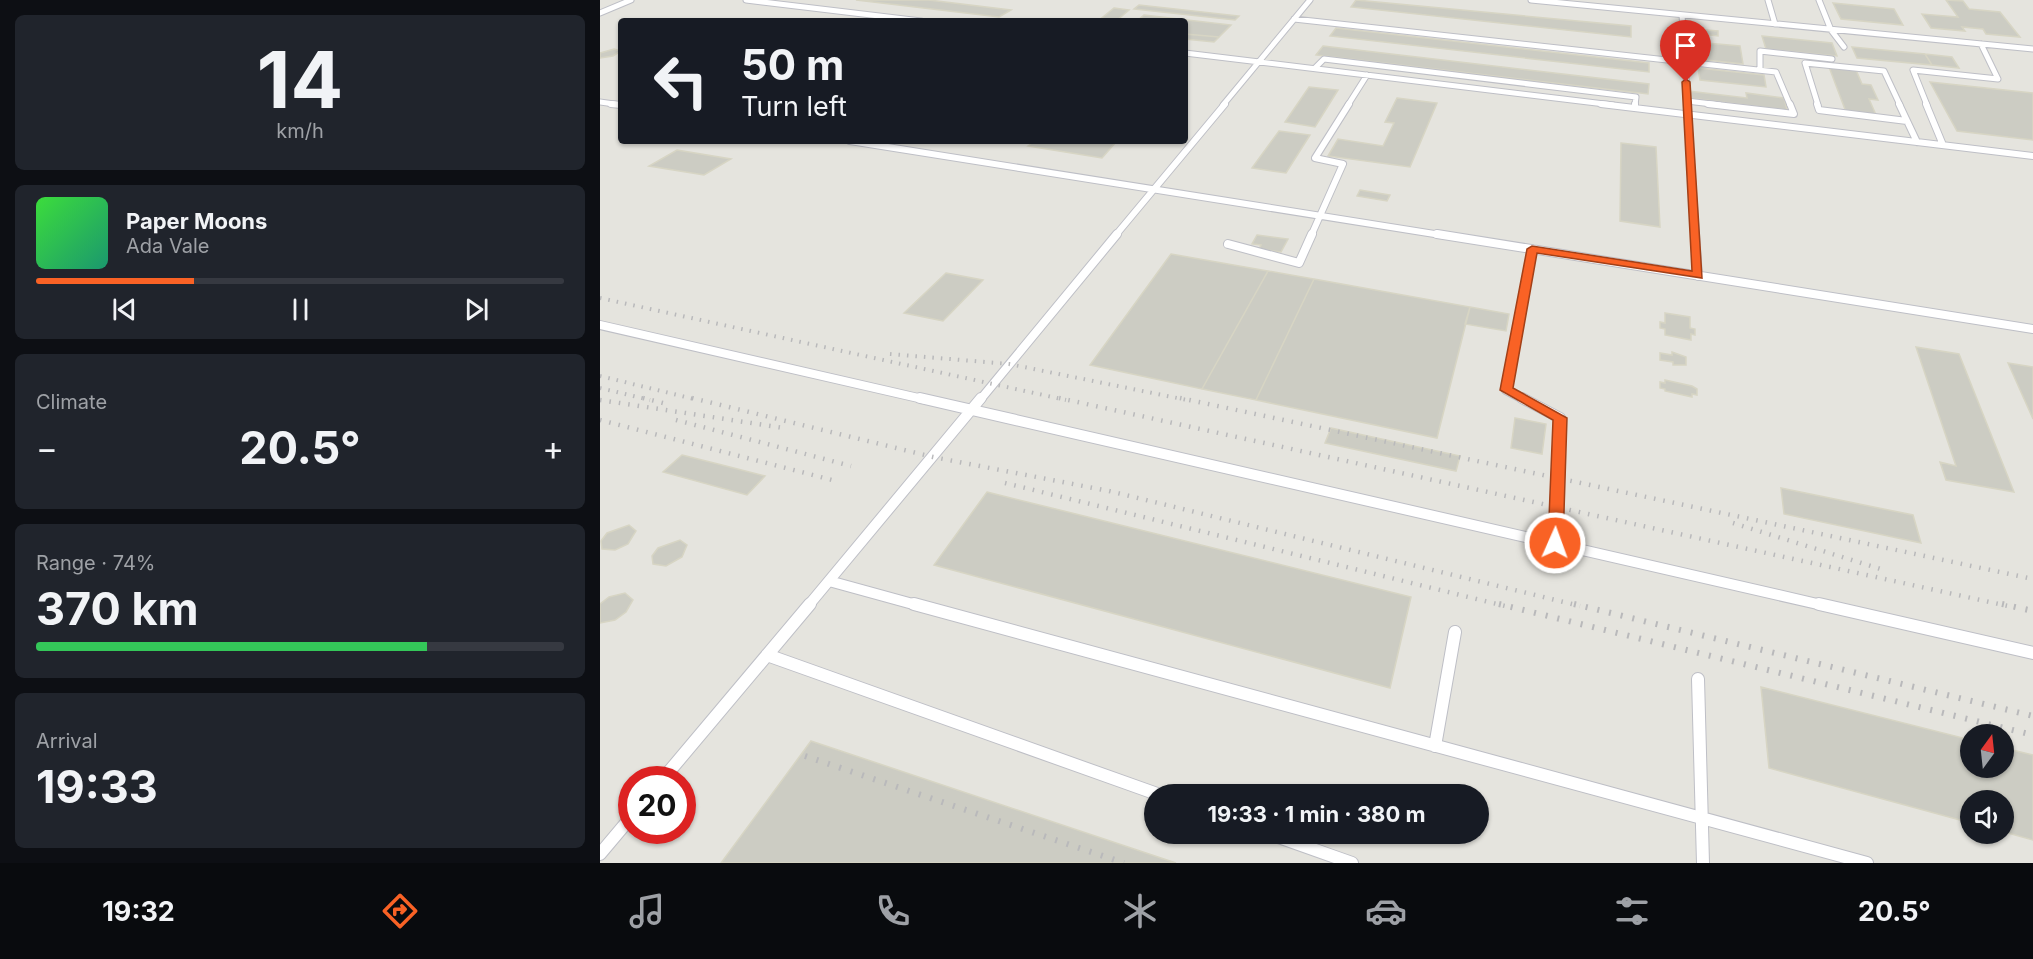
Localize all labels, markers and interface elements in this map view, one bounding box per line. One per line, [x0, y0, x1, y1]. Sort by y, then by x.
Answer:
pin [1660, 20, 1711, 82]
icon: arrive [1669, 29, 1702, 62]
text: 14 [257, 32, 343, 127]
text: 50 m [741, 39, 844, 90]
icon: left [642, 42, 720, 120]
text: Turn left [741, 90, 847, 123]
text: km/h [276, 119, 324, 143]
text: Paper Moons [126, 208, 267, 234]
text: Ada Vale [126, 234, 209, 258]
icon: previous [108, 293, 141, 326]
icon: pause [284, 293, 317, 326]
icon: next [460, 293, 493, 326]
text: Climate [36, 390, 107, 414]
text: 20.5° [239, 420, 361, 475]
text: − [36, 428, 58, 468]
text: + [542, 428, 564, 468]
position arrow [1523, 511, 1587, 575]
text: Range · 74% [36, 551, 155, 575]
text: 370 km [36, 581, 199, 636]
north arrow [1960, 724, 2014, 778]
map controls [1960, 724, 2014, 844]
text: Arrival [36, 729, 98, 753]
text: 19:33 [36, 759, 158, 814]
speed limit sign: 20 [618, 766, 696, 844]
button: sound [1960, 790, 2014, 844]
text: 19:33 · 1 min · 380 m [1207, 801, 1426, 827]
icon: directions [379, 890, 421, 932]
icon: music [626, 890, 668, 932]
icon: phone [872, 890, 914, 932]
icon: climate [1119, 890, 1161, 932]
icon: car [1365, 890, 1407, 932]
icon: filters [1611, 890, 1653, 932]
text: 19:32 [102, 895, 175, 928]
text: 20.5° [1858, 895, 1931, 928]

